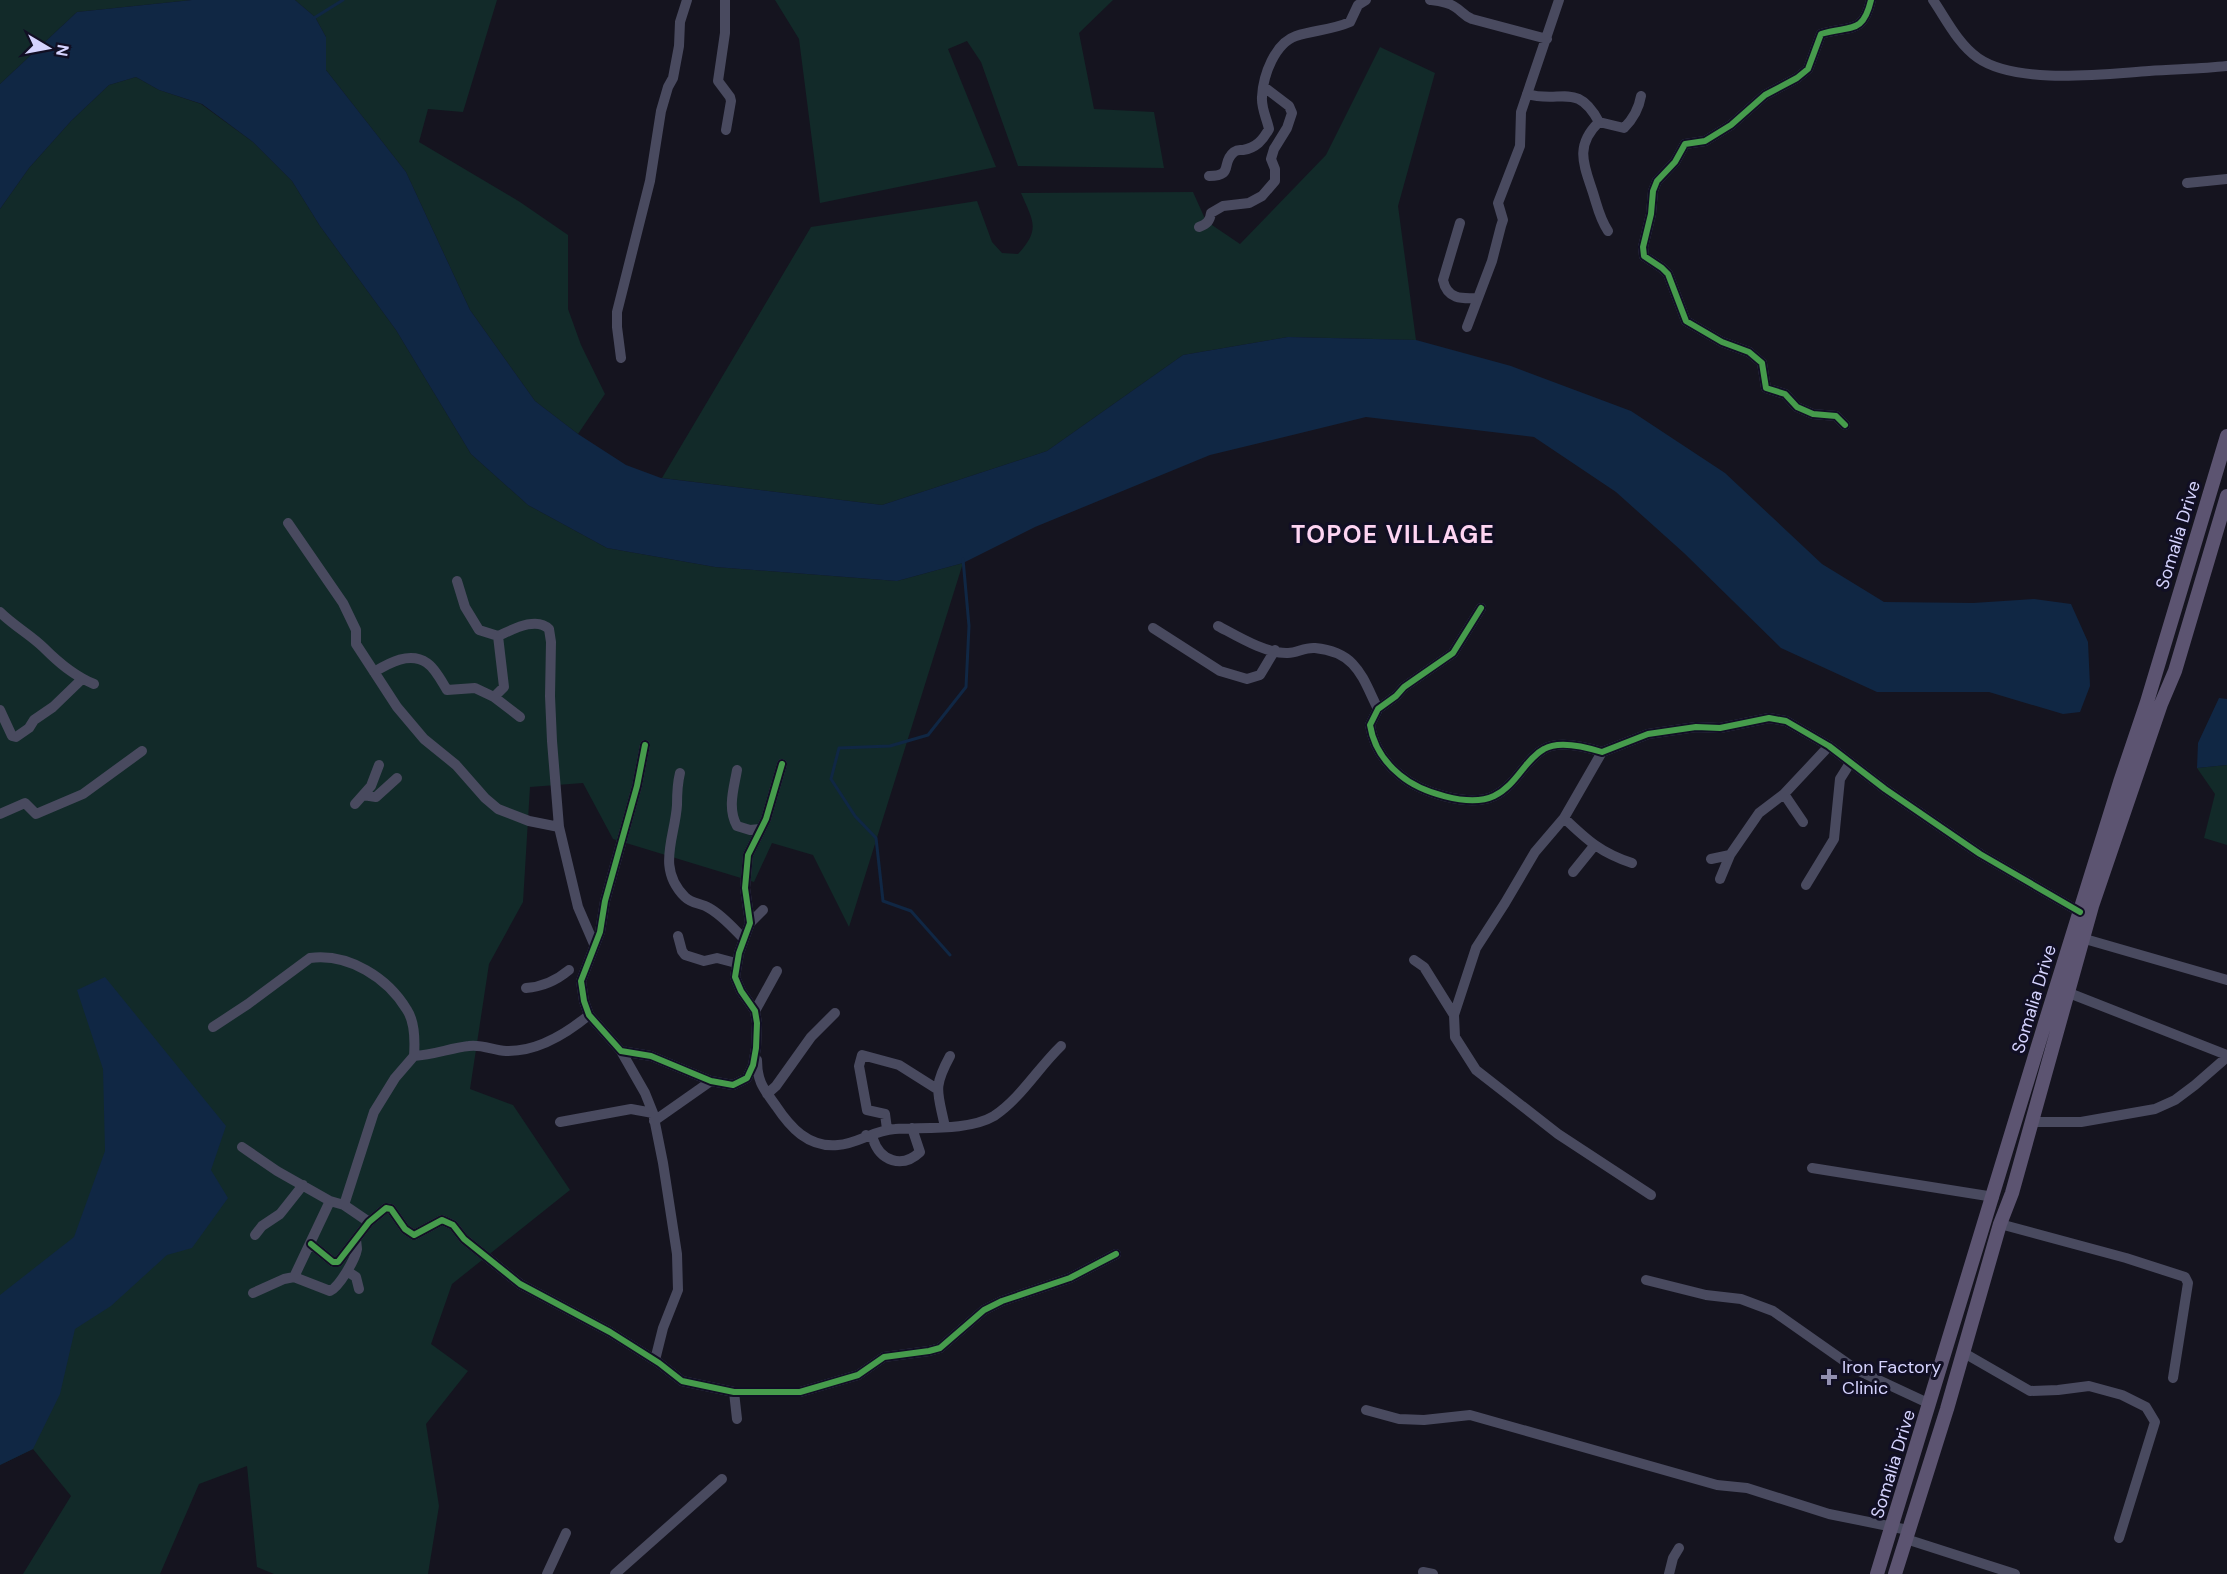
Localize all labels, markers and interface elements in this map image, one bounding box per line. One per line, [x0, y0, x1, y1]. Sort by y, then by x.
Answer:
north arrow [18, 18, 78, 78]
text: N [51, 43, 74, 58]
street label: Somalia Drive [2150, 478, 2206, 592]
district label: TOPOE VILLAGE [1291, 519, 1495, 550]
street label: Somalia Drive [2006, 942, 2062, 1056]
place label: Iron Factory Clinic [1842, 1355, 1941, 1400]
marker: Iron Factory Clinic [1820, 1368, 1838, 1386]
street label: Somalia Drive [1865, 1407, 1921, 1521]

